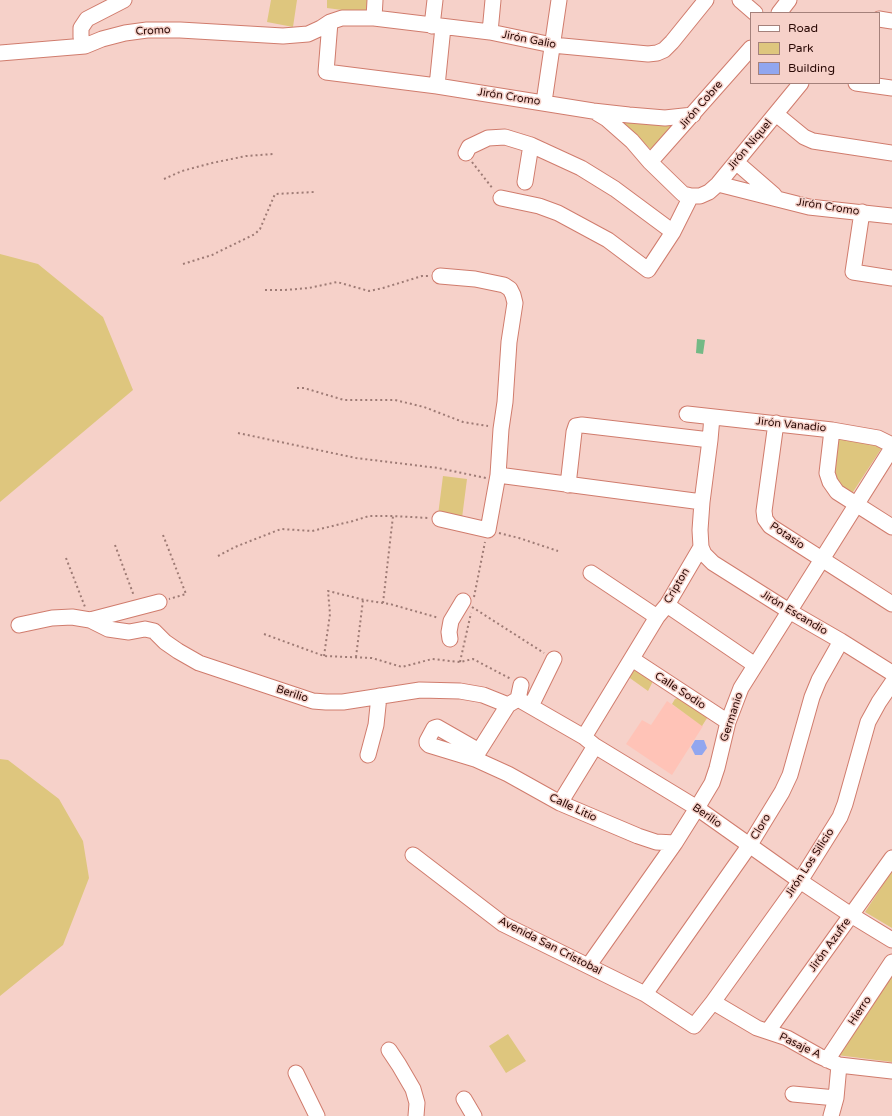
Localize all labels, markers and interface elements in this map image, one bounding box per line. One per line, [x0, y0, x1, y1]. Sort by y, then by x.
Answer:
legend [750, 12, 880, 84]
text: Road [788, 21, 818, 35]
street label: Cromo [135, 23, 171, 39]
street label: Jirón Galio [501, 28, 557, 52]
text: Park [788, 41, 814, 55]
text: Building [788, 61, 835, 75]
street label: Jirón Cobre [676, 78, 726, 132]
street label: Jirón Cromo [477, 86, 541, 108]
street label: Jirón Niquel [725, 117, 775, 173]
street label: Jirón Cromo [796, 196, 860, 218]
street label: Jirón Vanadio [755, 415, 827, 435]
street label: Potasio [767, 520, 807, 552]
street label: Cripton [661, 566, 693, 606]
street label: Jirón Escandio [758, 588, 830, 638]
street label: Calle Sodio [652, 670, 708, 712]
street label: Berilio [274, 683, 310, 705]
street label: Germanio [718, 691, 746, 743]
street label: Calle Litio [547, 791, 599, 825]
street label: Berilio [690, 801, 724, 831]
street label: Cloro [748, 812, 774, 842]
street label: Jirón Los Silicio [783, 826, 837, 900]
street label: Avenida San Cristobal [496, 914, 604, 978]
street label: Jirón Azufre [806, 916, 854, 974]
street label: Hierro [846, 994, 874, 1028]
street label: Pasaje A [777, 1030, 823, 1062]

